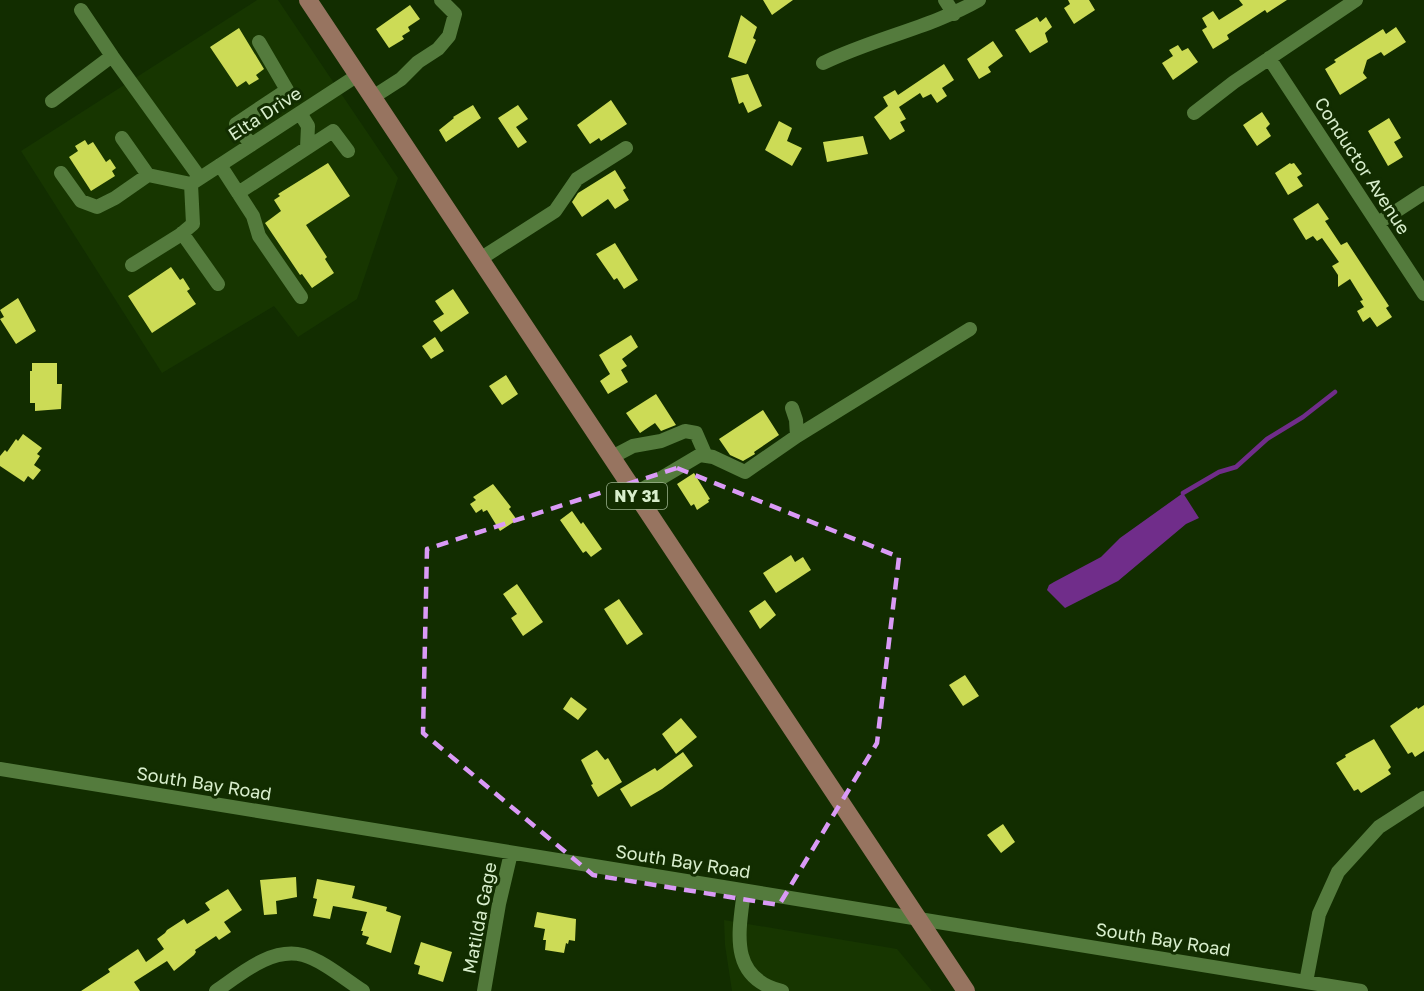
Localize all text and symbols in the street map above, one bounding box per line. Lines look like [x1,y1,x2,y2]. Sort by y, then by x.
street label: Elta Drive [224,81,305,145]
street label: Conductor Avenue [1310,93,1415,238]
road number: NY 31 [607,483,667,509]
street label: South Bay Road [135,761,273,805]
street label: South Bay Road [614,839,752,883]
street label: Matilda Gage [457,860,501,975]
street label: South Bay Road [1094,917,1232,961]

